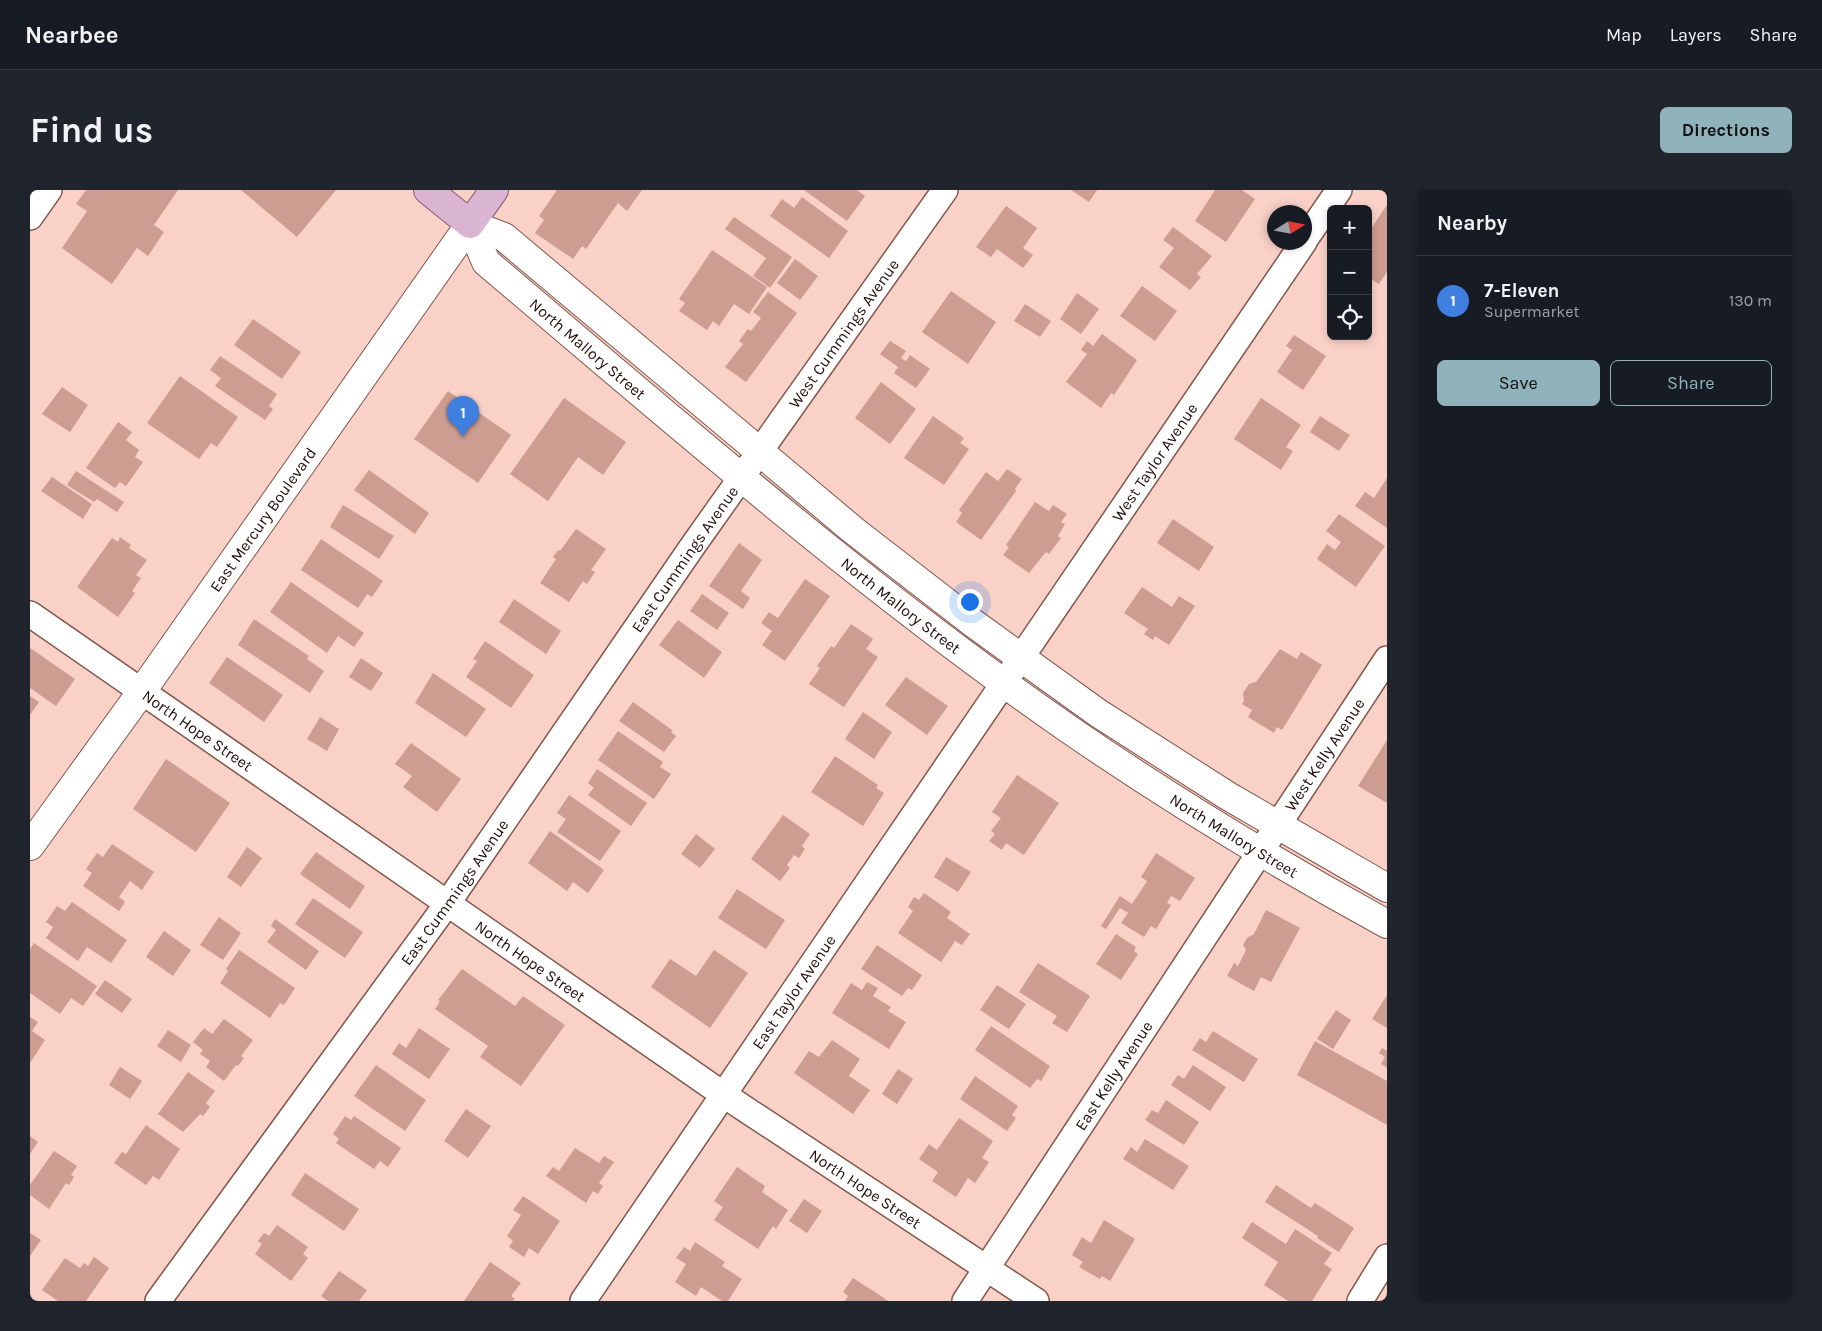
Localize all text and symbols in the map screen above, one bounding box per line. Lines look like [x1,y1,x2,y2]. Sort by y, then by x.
text: Nearbee [25,21,119,49]
text: Map [1606,24,1642,46]
text: Layers [1670,24,1722,46]
text: Share [1750,24,1797,46]
button: Directions [1660,107,1792,153]
text: Find us [30,110,153,151]
north arrow [1267,205,1312,250]
map controls [1327,205,1372,340]
button: + [1327,205,1372,250]
text: Nearby [1437,211,1507,235]
button: − [1327,250,1372,295]
street label: West Cummings Avenue [785,255,903,412]
text: 7-Eleven [1484,280,1559,302]
text: 1 [1450,291,1456,310]
text: 130 m [1729,291,1772,310]
street label: North Mallory Street [526,294,649,403]
button: locate [1327,295,1372,340]
text: Supermarket [1484,302,1580,321]
button: Save [1437,360,1600,406]
button: Share [1610,360,1772,406]
pin: 1 [447,396,479,437]
street label: West Taylor Avenue [1108,400,1202,525]
street label: East Mercury Boulevard [206,444,320,595]
street label: East Cummings Avenue [627,482,742,636]
street label: North Mallory Street [837,553,964,658]
your location [957,589,983,615]
street label: North Hope Street [139,686,256,775]
street label: West Kelly Avenue [1281,695,1369,815]
street label: North Mallory Street [1166,790,1301,882]
street label: East Cummings Avenue [397,816,512,969]
street label: North Hope Street [471,917,589,1006]
street label: East Taylor Avenue [748,931,840,1053]
street label: East Kelly Avenue [1071,1017,1157,1134]
street label: North Hope Street [806,1145,925,1233]

